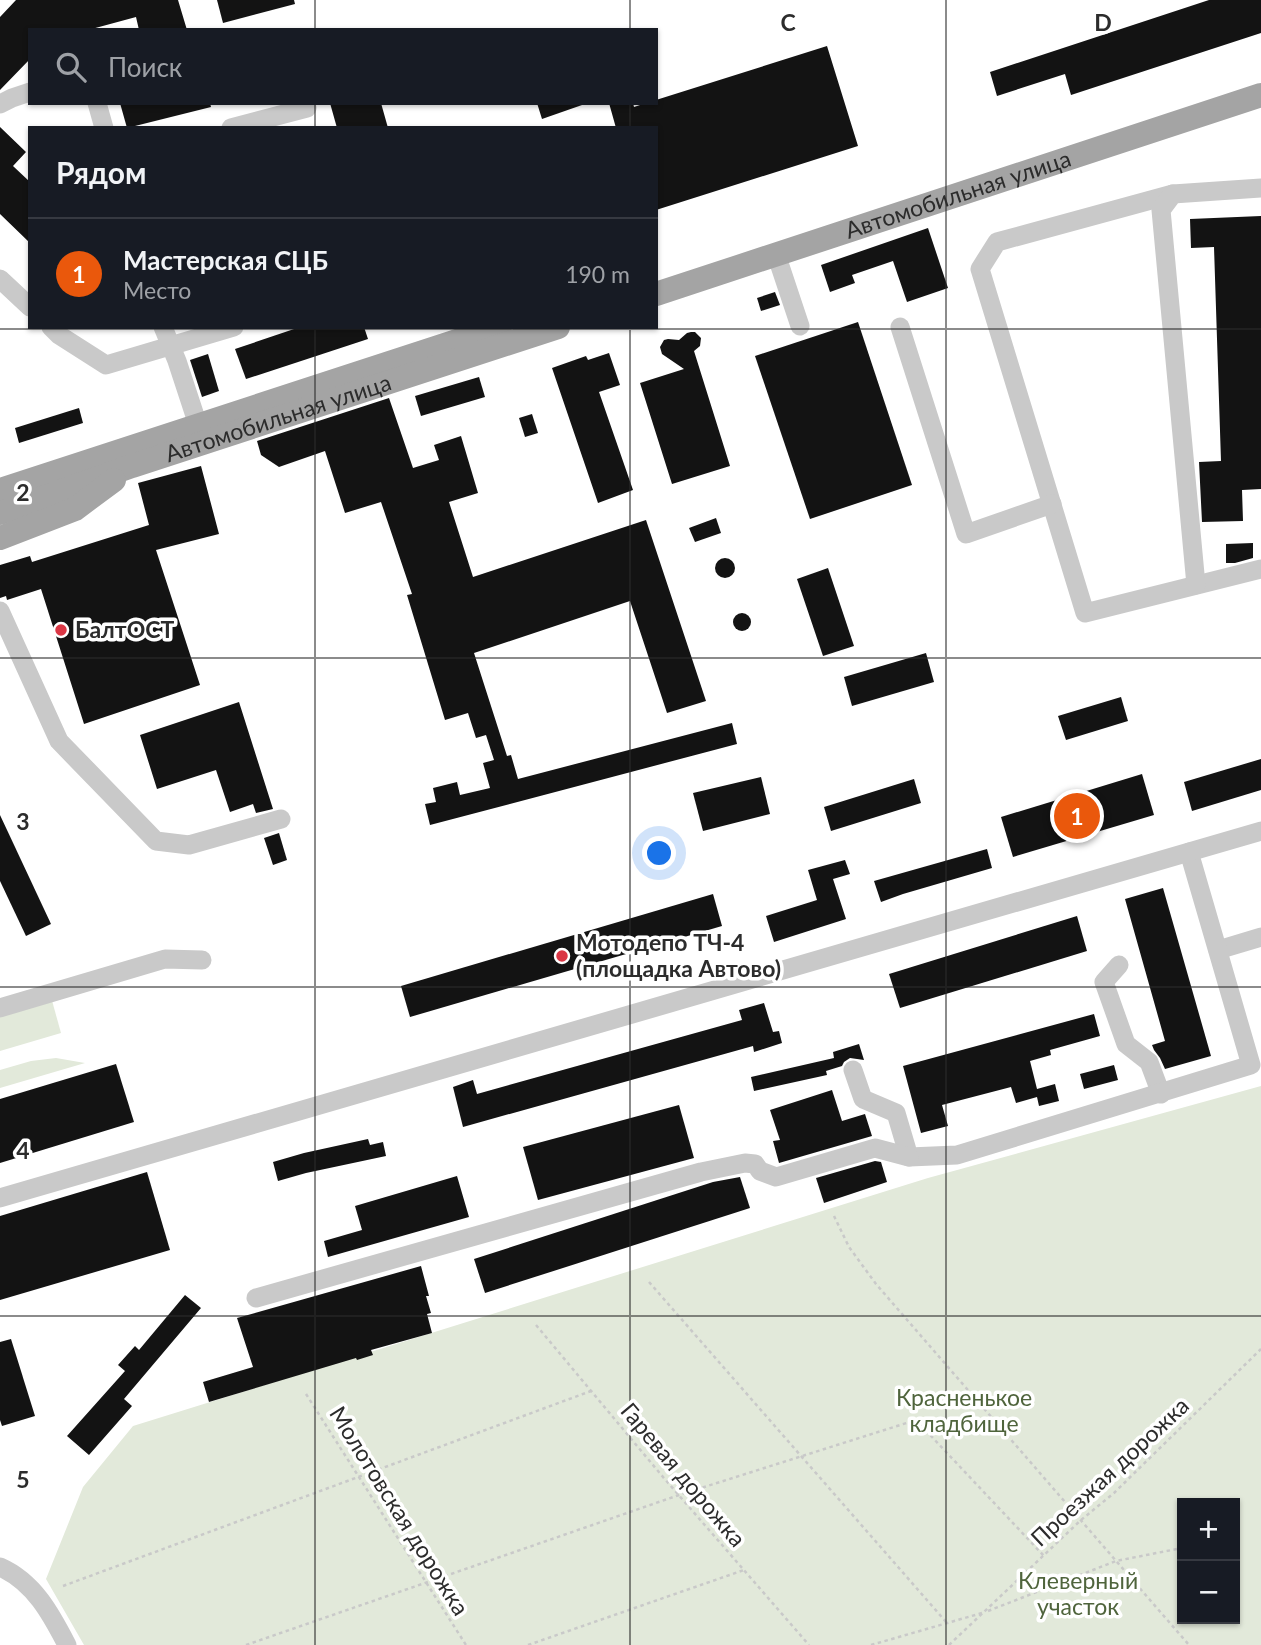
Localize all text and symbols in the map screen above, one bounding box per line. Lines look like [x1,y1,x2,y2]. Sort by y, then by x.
text: C [780,8,796,36]
text: D [1094,8,1112,36]
search box [28,28,658,105]
icon: search [52,48,90,86]
text: Поиск [108,51,182,83]
street label: Автомобильная улица [841,144,1074,244]
text: Рядом [56,154,146,190]
text: Мастерская СЦБ [123,244,328,276]
text: 1 [72,260,86,288]
text: 190 m [565,260,630,288]
text: Место [123,276,191,304]
street label: Автомобильная улица [161,367,394,467]
text: 2 [16,478,30,506]
place label: БалтОСТ [75,615,174,643]
marker: БалтОСТ [53,622,69,638]
pin: 1 [1054,790,1100,842]
text: 3 [16,807,30,835]
your location [642,836,676,870]
place label: Мотодепо ТЧ-4 (площадка Автово) [576,928,781,982]
marker: Мотодепо ТЧ-4 (площадка Автово) [554,948,570,964]
text: 4 [16,1136,30,1164]
park label: Красненькое кладбище [896,1383,1032,1437]
street label: Проезжая дорожка [1025,1391,1194,1552]
street label: Гаревая дорожка [615,1397,752,1552]
street label: Молотовская дорожка [324,1401,476,1620]
text: 5 [16,1465,30,1493]
map controls [1177,1498,1240,1624]
button: + [1177,1498,1240,1561]
button: − [1177,1561,1240,1624]
park label: Клеверный участок [1018,1566,1138,1620]

